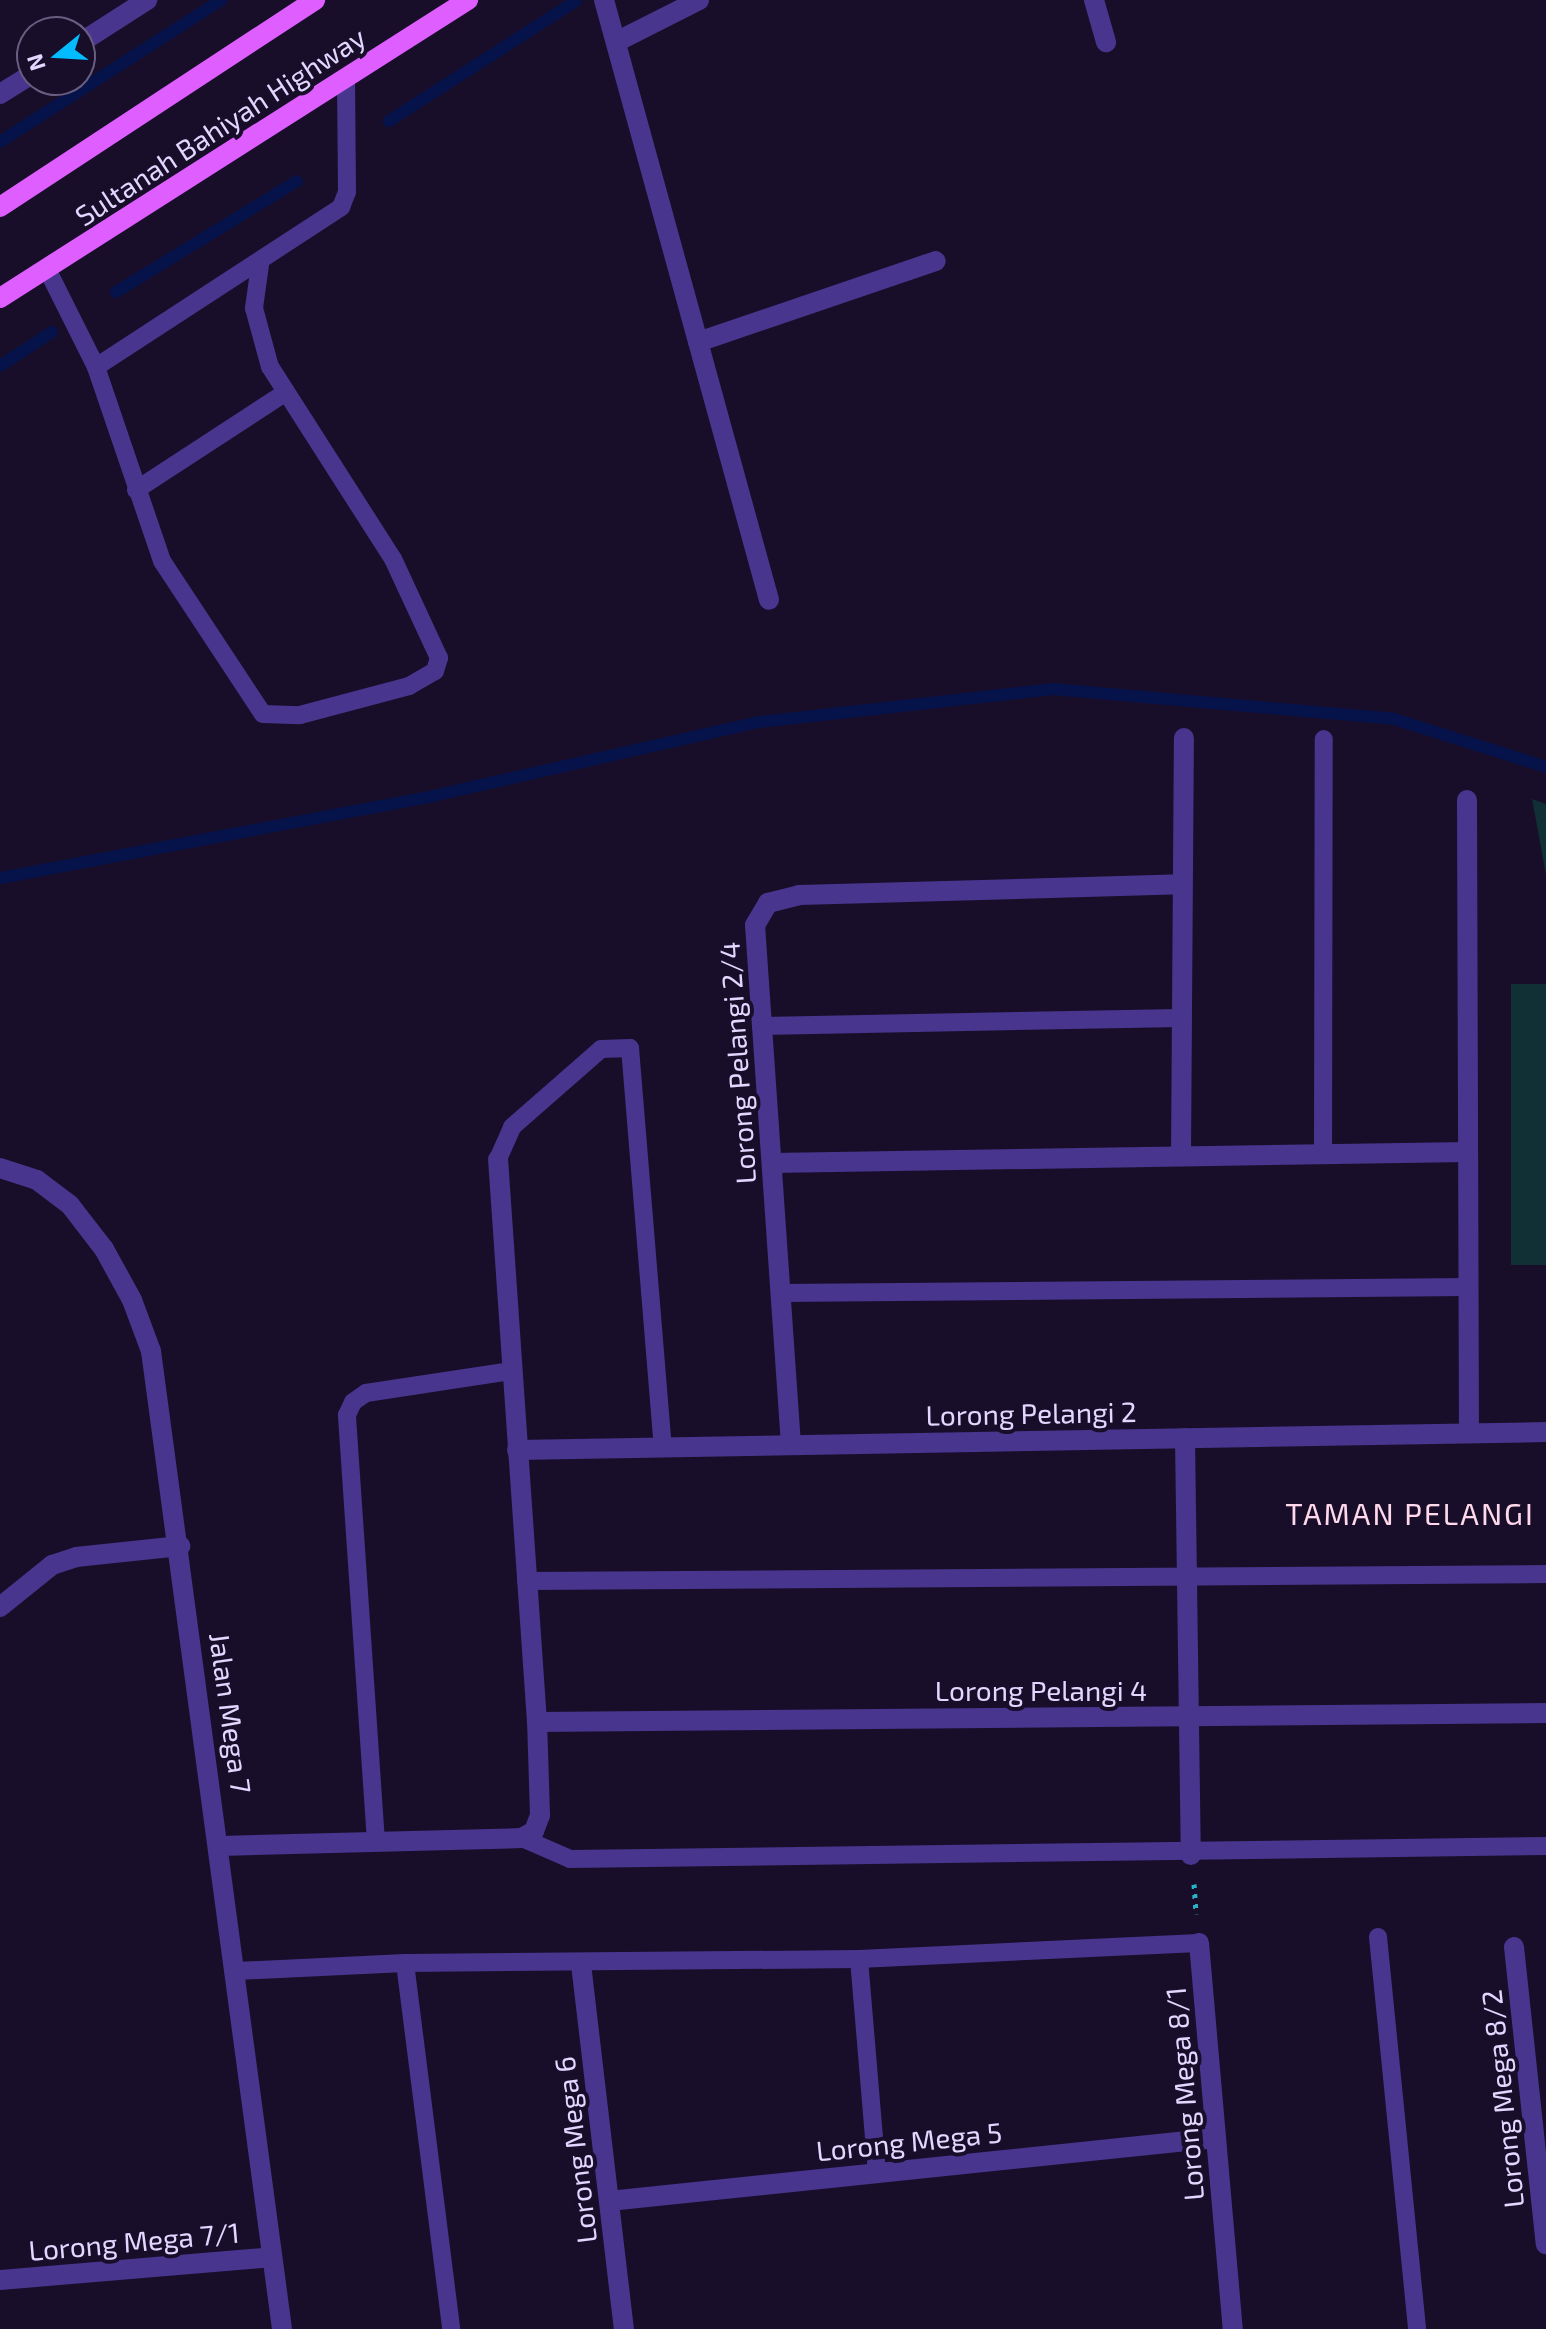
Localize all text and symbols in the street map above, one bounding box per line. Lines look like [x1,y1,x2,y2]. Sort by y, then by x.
north arrow [16,16,96,96]
street label: Sultanah Bahiyah Highway [69,20,371,232]
text: N [20,51,50,74]
street label: Lorong Pelangi 2/4 [712,941,762,1185]
street label: Lorong Pelangi 2 [925,1394,1137,1432]
district label: TAMAN PELANGI [1285,1495,1535,1531]
street label: Jalan Mega 7 [203,1630,259,1796]
street label: Lorong Pelangi 4 [935,1673,1147,1707]
street label: Lorong Mega 8/1 [1158,1986,1210,2202]
street label: Lorong Mega 8/2 [1474,1988,1530,2210]
street label: Lorong Mega 6 [547,2055,603,2245]
street label: Lorong Mega 5 [814,2115,1004,2167]
street label: Lorong Mega 7/1 [27,2215,241,2267]

